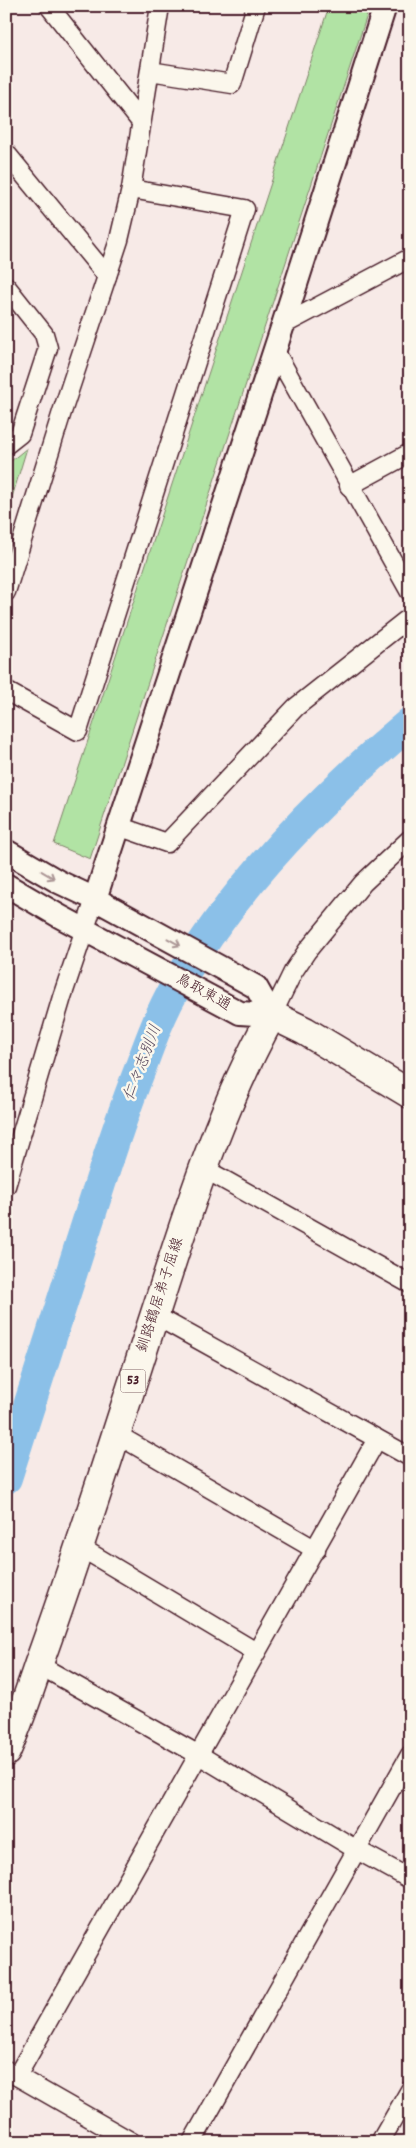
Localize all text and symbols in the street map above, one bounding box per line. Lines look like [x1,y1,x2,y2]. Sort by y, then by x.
one-way arrow [41,871,55,881]
one-way arrow [166,938,181,948]
street label: 鳥取東通 [171,969,235,1017]
water label: 仁々志別川 [118,1022,168,1104]
street label: 釧路鶴居弟子屈線 [132,1235,190,1355]
road number: 53 [120,1370,146,1392]

